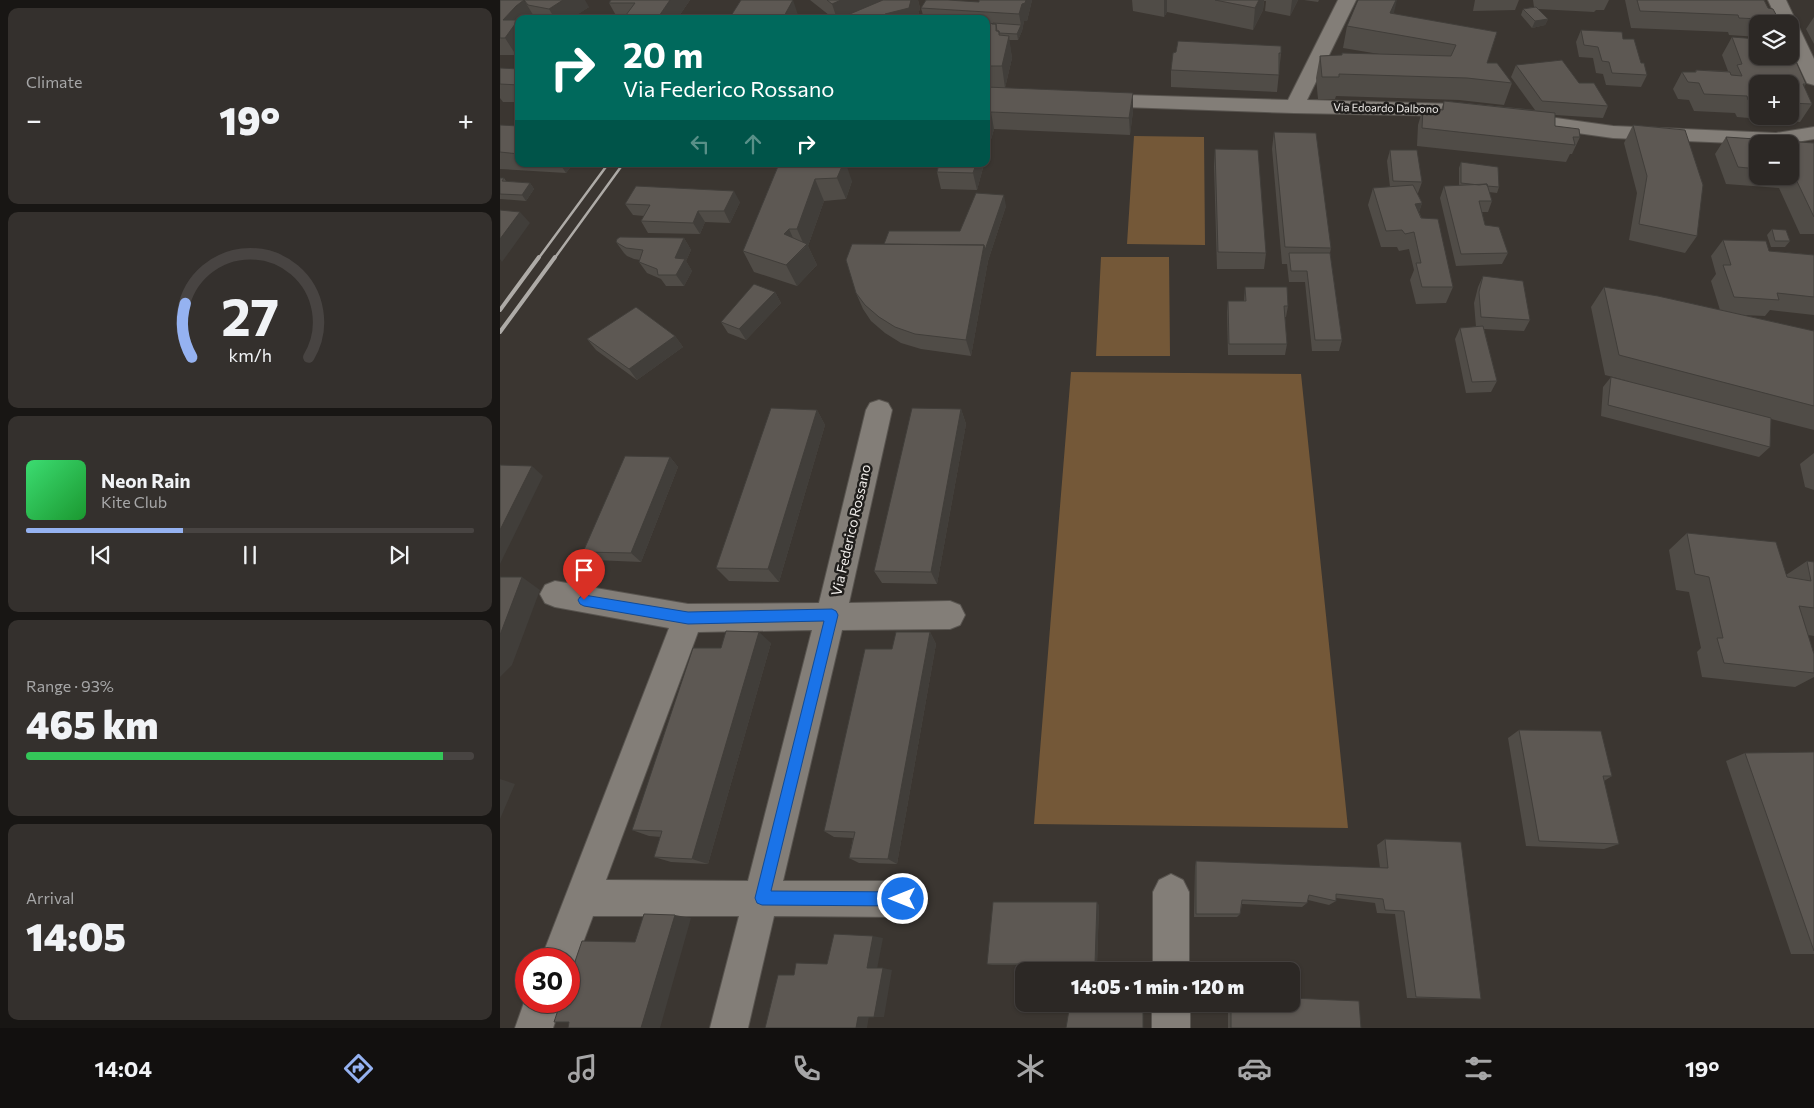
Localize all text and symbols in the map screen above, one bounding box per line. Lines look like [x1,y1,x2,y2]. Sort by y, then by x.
map controls [1749,15,1799,185]
button: layers [1749,15,1799,65]
text: 20 m [623,32,703,75]
icon: right [540,35,605,100]
text: Climate [26,72,82,91]
text: Via Federico Rossano [623,75,834,102]
button: + [1749,75,1799,125]
text: 19° [219,96,280,143]
street label: Via Edoardo Dalbono [1333,100,1439,115]
text: − [26,102,42,136]
text: + [458,102,474,136]
icon: left [686,130,714,158]
icon: ahead [739,130,767,158]
icon: right [792,130,820,158]
button: − [1749,135,1799,185]
text: 27 [221,283,279,347]
text: km/h [228,344,272,366]
street label: Via Federico Rossano [827,462,874,597]
text: Neon Rain [101,469,191,492]
text: Kite Club [101,492,167,511]
icon: previous [87,541,115,569]
icon: pause [236,541,264,569]
icon: next [385,541,413,569]
pin [563,549,605,600]
icon: arrive [570,556,598,584]
text: Range · 93% [26,676,114,695]
text: 465 km [26,700,159,747]
position arrow [876,872,928,924]
text: Arrival [26,888,74,907]
text: 14:05 [26,912,126,959]
speed limit sign: 30 [515,948,580,1013]
text: 14:05 · 1 min · 120 m [1071,975,1244,998]
icon: directions [341,1051,376,1086]
icon: music [565,1051,600,1086]
icon: phone [789,1051,824,1086]
icon: climate [1013,1051,1048,1086]
icon: car [1237,1051,1272,1086]
icon: filters [1461,1051,1496,1086]
text: 14:04 [95,1055,152,1082]
text: 19° [1685,1055,1719,1082]

